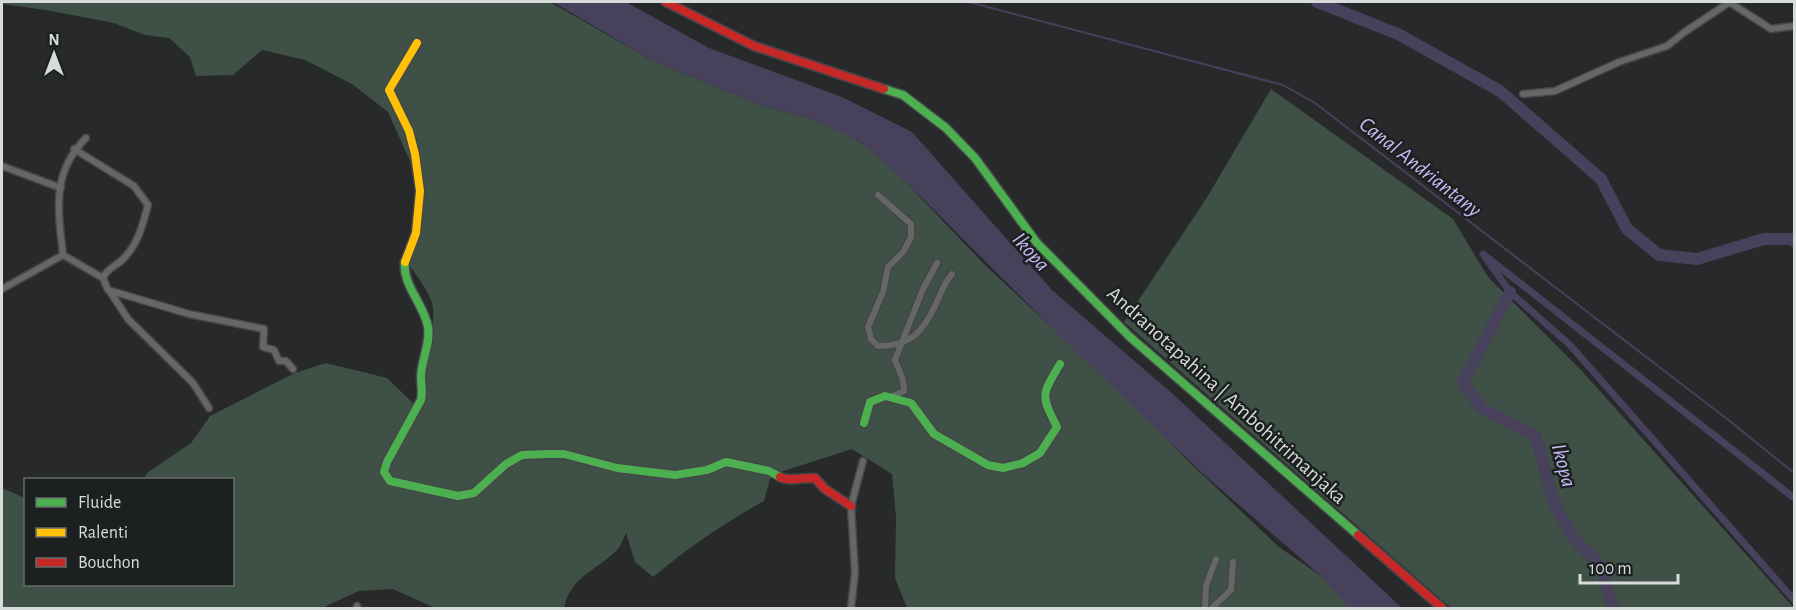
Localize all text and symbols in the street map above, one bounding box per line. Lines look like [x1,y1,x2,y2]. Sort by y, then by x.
north arrow [24,24,84,84]
text: N [48,32,60,48]
water label: Canal Andriantany [1355,112,1486,221]
water label: Ikopa [1008,228,1054,276]
street label: Andranotapahina | Ambohitrimanjaka [1102,283,1350,510]
water label: Ikopa [1547,441,1580,490]
legend [24,478,234,586]
text: Fluide [78,494,121,512]
text: Ralenti [78,524,128,542]
scale bar [1580,547,1678,585]
text: Bouchon [78,554,140,572]
text: 100 m [1589,560,1632,578]

